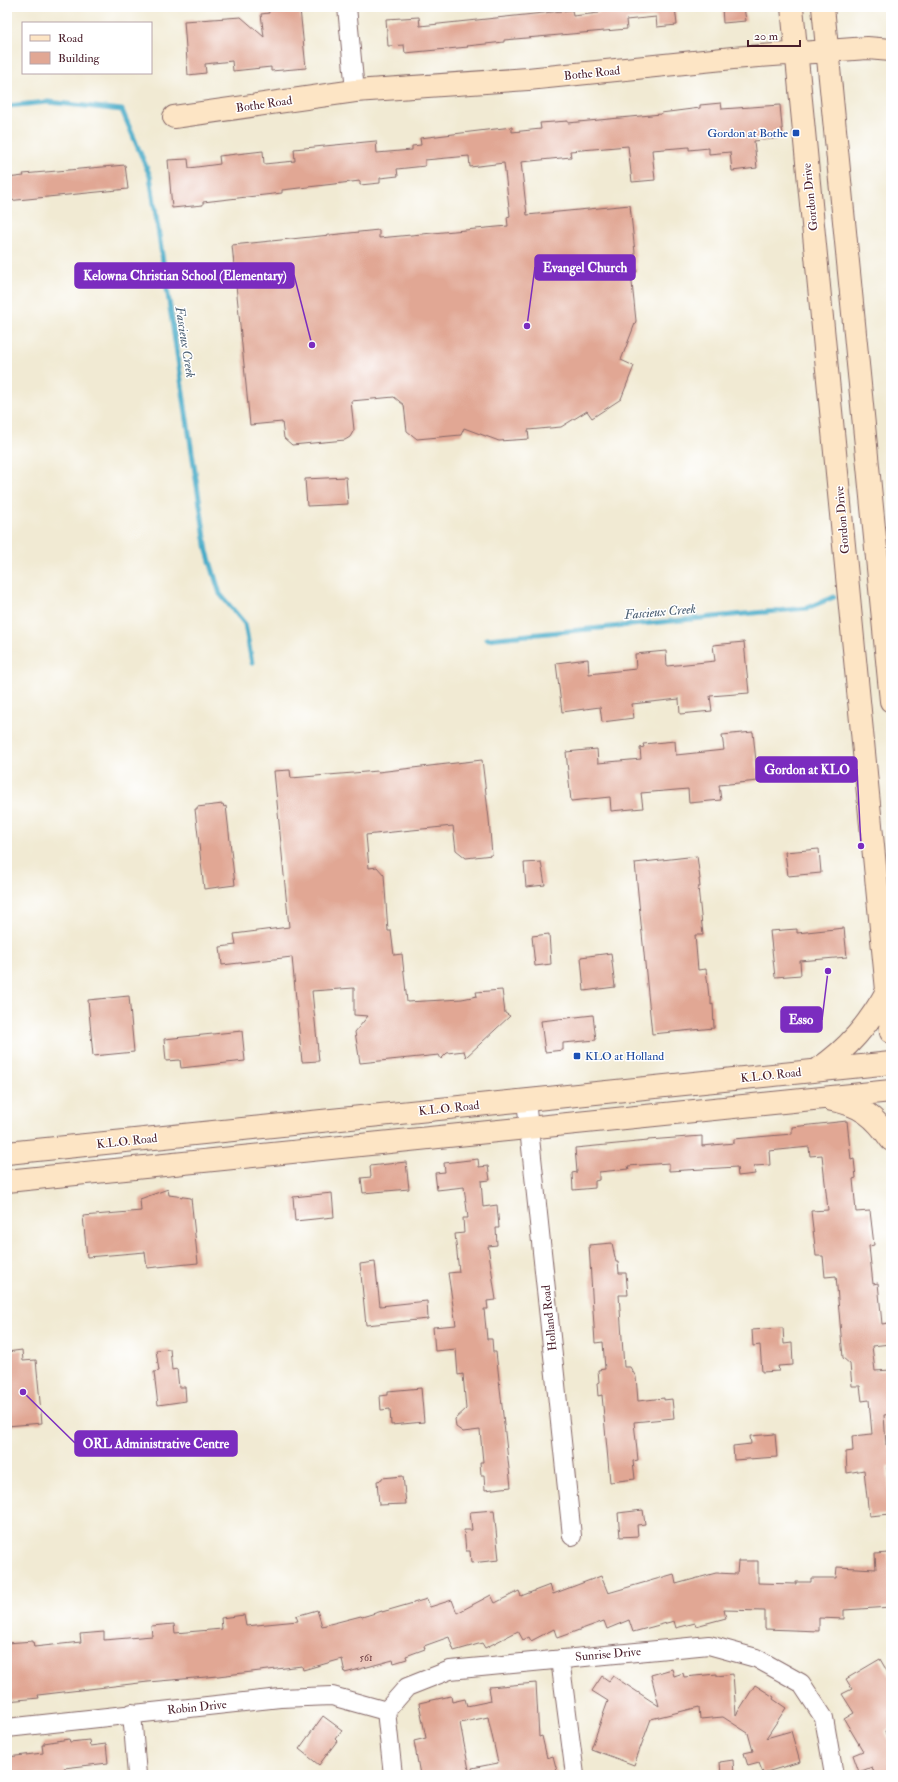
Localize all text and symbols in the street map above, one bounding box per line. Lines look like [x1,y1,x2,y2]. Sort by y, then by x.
legend [22,22,152,74]
scale bar [748,22,800,48]
text: 20 m [754,29,779,44]
text: Road [58,31,83,46]
text: Building [58,51,101,66]
street label: Bothe Road [563,63,621,84]
street label: Bothe Road [235,93,293,116]
place label: Gordon at Bothe [707,126,788,141]
marker: Gordon at Bothe [791,128,801,138]
street label: Gordon Drive [799,162,822,232]
callout: Evangel Church [535,255,635,280]
text: Evangel Church [543,260,627,277]
callout: Kelowna Christian School (Elementary) [75,263,294,288]
text: Kelowna Christian School (Elementary) [83,268,287,285]
water label: Fascieux Creek [171,304,199,379]
street label: Gordon Drive [832,485,853,555]
water label: Fascieux Creek [623,601,697,623]
callout: Gordon at KLO [756,757,857,782]
text: Gordon at KLO [764,762,850,778]
callout: Esso [781,1007,822,1032]
text: Esso [789,1012,814,1028]
place label: KLO at Holland [585,1049,664,1064]
marker: KLO at Holland [572,1051,582,1061]
street label: K.L.O. Road [740,1065,802,1086]
street label: K.L.O. Road [418,1098,480,1119]
street label: K.L.O. Road [96,1131,158,1152]
street label: Holland Road [539,1284,560,1352]
callout: ORL Administrative Centre [75,1431,237,1456]
text: ORL Administrative Centre [83,1436,230,1452]
street label: Sunrise Drive [575,1644,641,1665]
house number: 561 [360,1652,373,1664]
street label: Robin Drive [167,1697,227,1718]

